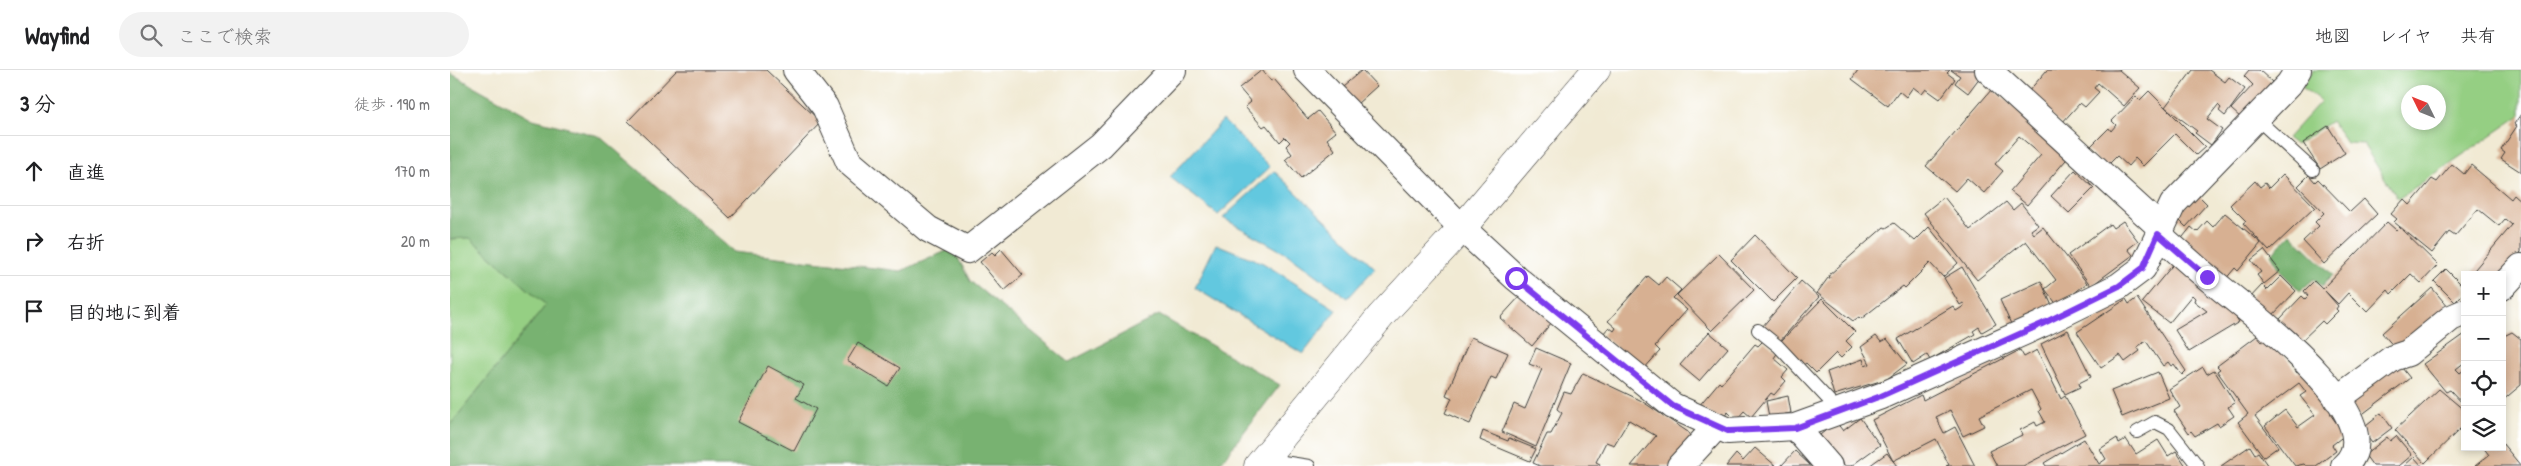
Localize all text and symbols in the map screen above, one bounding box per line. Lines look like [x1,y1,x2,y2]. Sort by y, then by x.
search box [119,12,469,57]
text: Wayfind [25,19,89,51]
icon: search [137,21,165,49]
text: ここで検索 [177,23,272,49]
text: 地図 [2315,23,2351,48]
text: レイヤ [2379,23,2432,48]
text: 共有 [2460,23,2496,48]
north arrow [2401,85,2446,130]
text: 3 分 [20,89,55,118]
text: 徒歩 · 190 m [354,93,430,115]
icon: ahead [20,157,48,185]
text: 直進 [67,159,105,185]
text: 170 m [395,160,430,182]
icon: right [20,227,48,255]
text: 右折 [67,229,105,255]
text: 20 m [401,230,430,252]
route end [2196,266,2219,289]
route start [1505,267,1528,290]
map controls [2461,271,2506,451]
button: + [2461,271,2506,316]
icon: arrive [20,297,48,325]
text: 目的地に到着 [67,299,181,325]
button: − [2461,316,2506,361]
button: locate [2461,361,2506,406]
button: layers [2461,406,2506,451]

